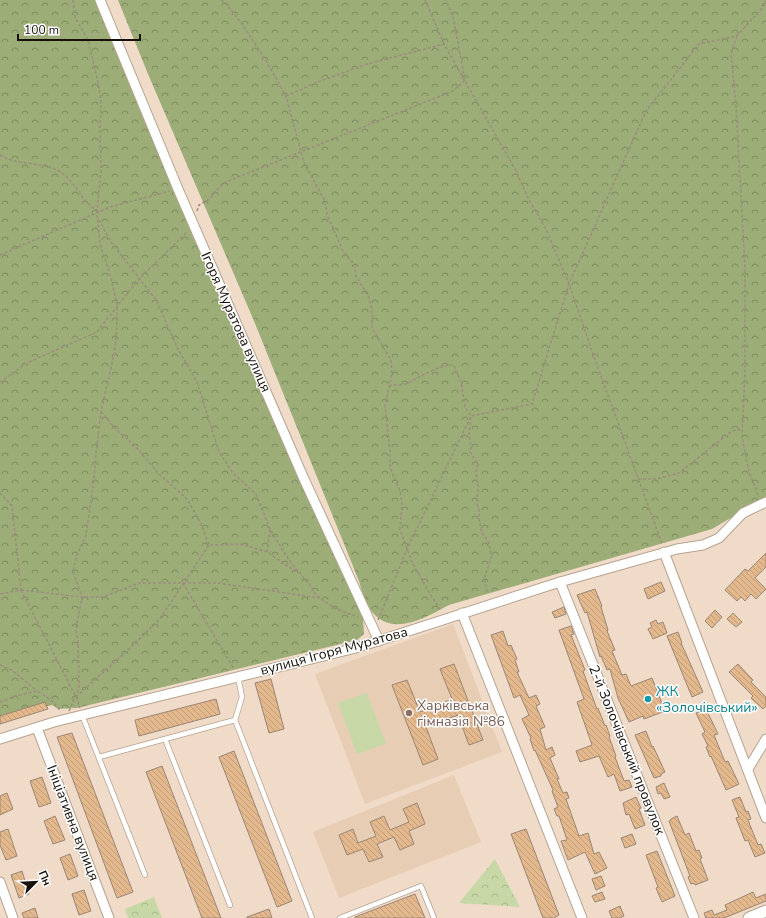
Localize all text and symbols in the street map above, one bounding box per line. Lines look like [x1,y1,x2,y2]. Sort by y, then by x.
scale bar [18,16,140,42]
text: 100 m [24,22,59,38]
street label: Ігоря Муратова вулиця [196,249,276,395]
street label: вулиця Ігоря Муратова [258,622,410,680]
street label: 2-й Золочівський провулок [584,662,670,838]
place label: ЖК «Золочівський» [656,682,758,717]
marker: ЖК «Золочівський» [643,694,653,704]
place label: Харківська гімназія №86 [417,696,505,731]
marker: Харківська гімназія №86 [404,708,414,718]
street label: Ініціативна вулиця [42,762,104,884]
north arrow [16,862,56,902]
text: Пн [35,868,55,888]

